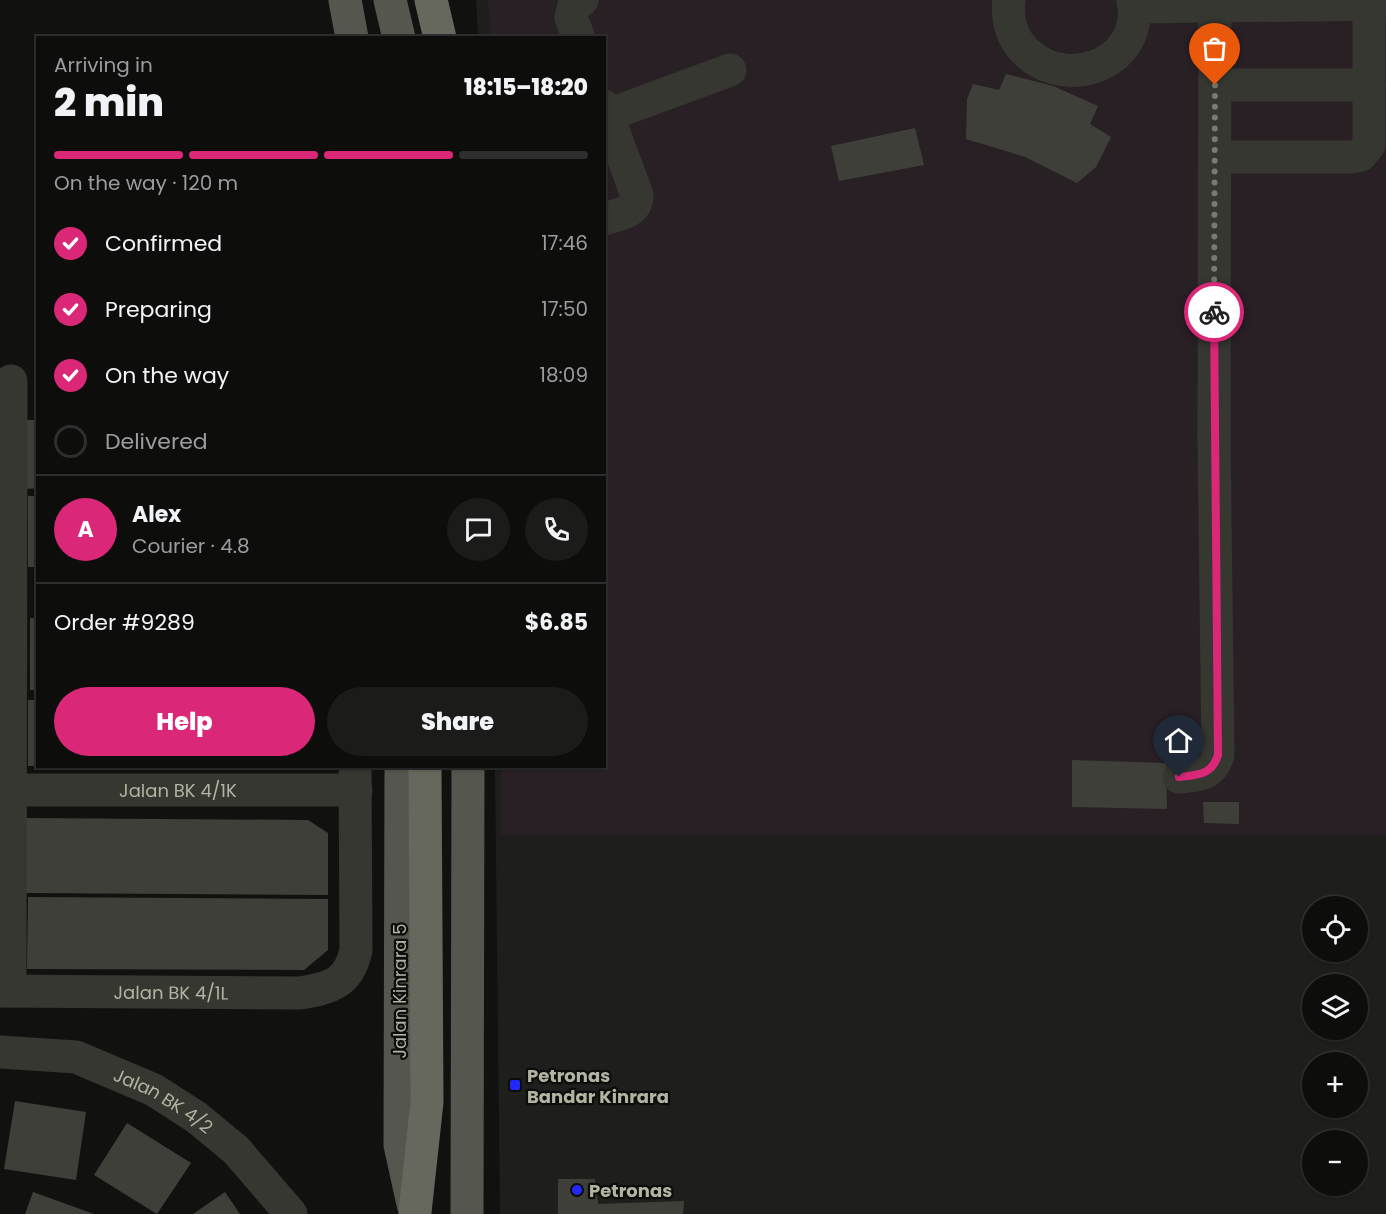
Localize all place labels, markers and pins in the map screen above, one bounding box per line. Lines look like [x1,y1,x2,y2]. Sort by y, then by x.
pin [1189,23,1240,85]
pin [1153,715,1204,777]
place label: Petronas Bandar Kinrara [527,1063,669,1109]
marker: Petronas Bandar Kinrara [508,1078,522,1092]
place label: Petronas [589,1178,672,1203]
marker: Petronas [570,1183,584,1197]

